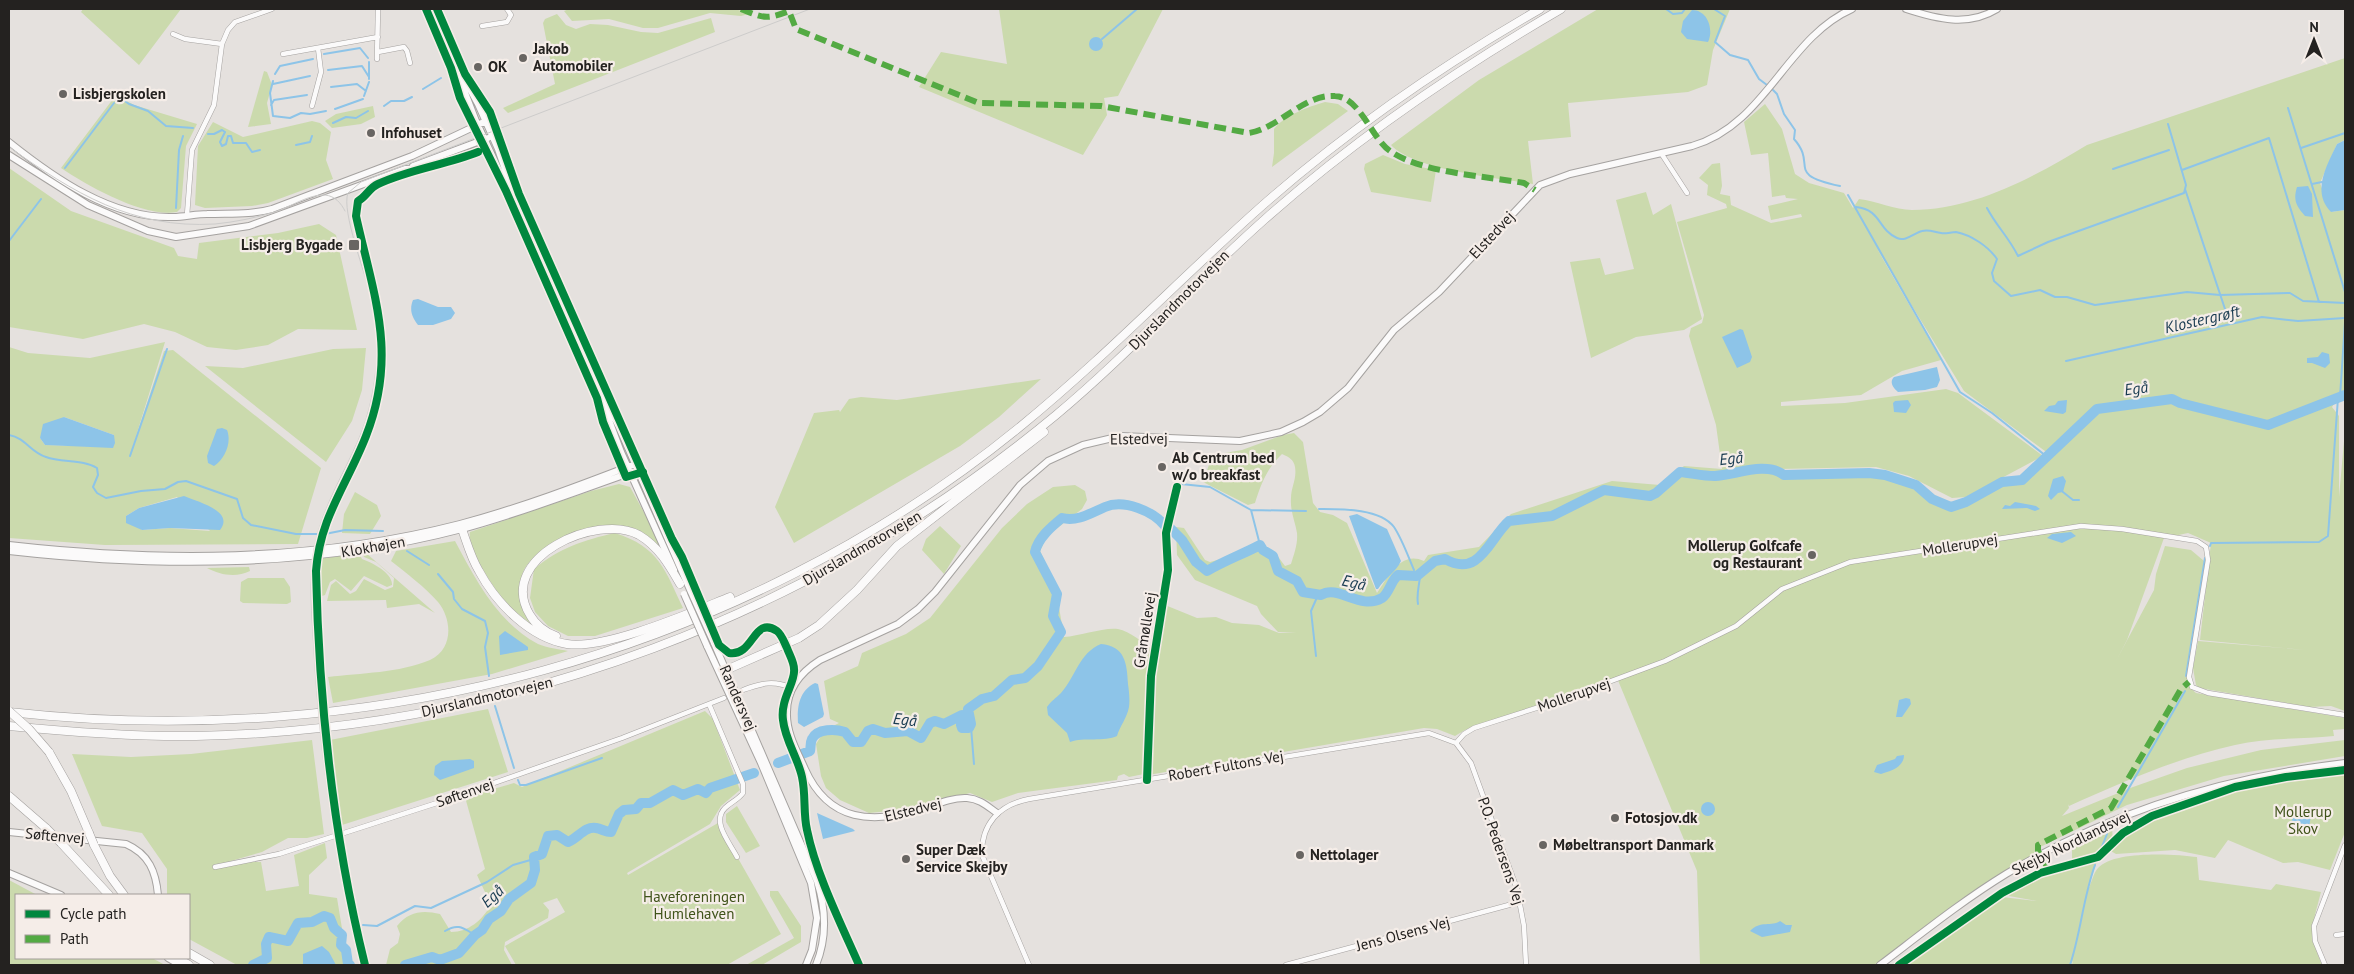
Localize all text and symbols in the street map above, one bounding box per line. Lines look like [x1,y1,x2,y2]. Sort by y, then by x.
north arrow [2289,15,2339,65]
text: N [2309,18,2319,36]
place label: Jakob Automobiler [532,39,614,75]
marker: Jakob Automobiler [517,52,529,64]
place label: OK [488,57,508,76]
marker: OK [472,61,484,73]
place label: Lisbjergskolen [73,84,166,103]
marker: Lisbjergskolen [57,88,69,100]
place label: Infohuset [381,123,442,142]
marker: Infohuset [365,127,377,139]
street label: Elstedvej [1465,207,1518,262]
place label: Lisbjerg Bygade [241,235,343,254]
marker: Lisbjerg Bygade [347,238,361,252]
street label: Djurslandmotorvejen [1124,245,1233,354]
water label: Klostergrøft [2162,300,2243,337]
water label: Egå [2123,376,2149,400]
street label: Elstedvej [1110,428,1168,449]
water label: Egå [1718,447,1744,469]
place label: Ab Centrum bed w/o breakfast [1171,448,1275,484]
marker: Ab Centrum bed w/o breakfast [1156,461,1168,473]
street label: Djurslandmotorvejen [799,506,925,589]
street label: Mollerupvej [1921,529,1999,560]
street label: Klokhøjen [339,532,406,561]
place label: Mollerup Golfcafe og Restaurant [1688,536,1803,572]
marker: Mollerup Golfcafe og Restaurant [1806,549,1818,561]
water label: Egå [1340,570,1368,594]
street label: Gråmøllevej [1129,591,1160,669]
street label: Randersvej [715,662,761,734]
street label: Djurslandmotorvejen [419,672,554,721]
street label: Mollerupvej [1535,673,1613,716]
water label: Egå [892,708,918,730]
street label: Robert Fultons Vej [1167,746,1285,785]
street label: Søftenvej [433,774,496,811]
street label: Elstedvej [882,793,943,826]
street label: P.O. Pedersens Vej [1474,794,1529,907]
park label: Mollerup Skov [2274,802,2332,838]
street label: Skejby Nordlandsvej [2008,806,2133,879]
place label: Fotosjov.dk [1625,808,1698,827]
marker: Fotosjov.dk [1609,812,1621,824]
street label: Søftenvej [24,823,86,848]
place label: Møbeltransport Danmark [1553,835,1715,854]
marker: Møbeltransport Danmark [1537,839,1549,851]
place label: Super Dæk Service Skejby [916,840,1008,876]
place label: Nettolager [1310,845,1379,864]
marker: Nettolager [1294,849,1306,861]
marker: Super Dæk Service Skejby [900,853,912,865]
water label: Egå [476,880,508,912]
park label: Haveforeningen Humlehaven [643,887,745,923]
legend [15,894,190,959]
text: Cycle path [60,904,126,923]
street label: Jens Olsens Vej [1353,912,1452,955]
text: Path [60,929,89,948]

